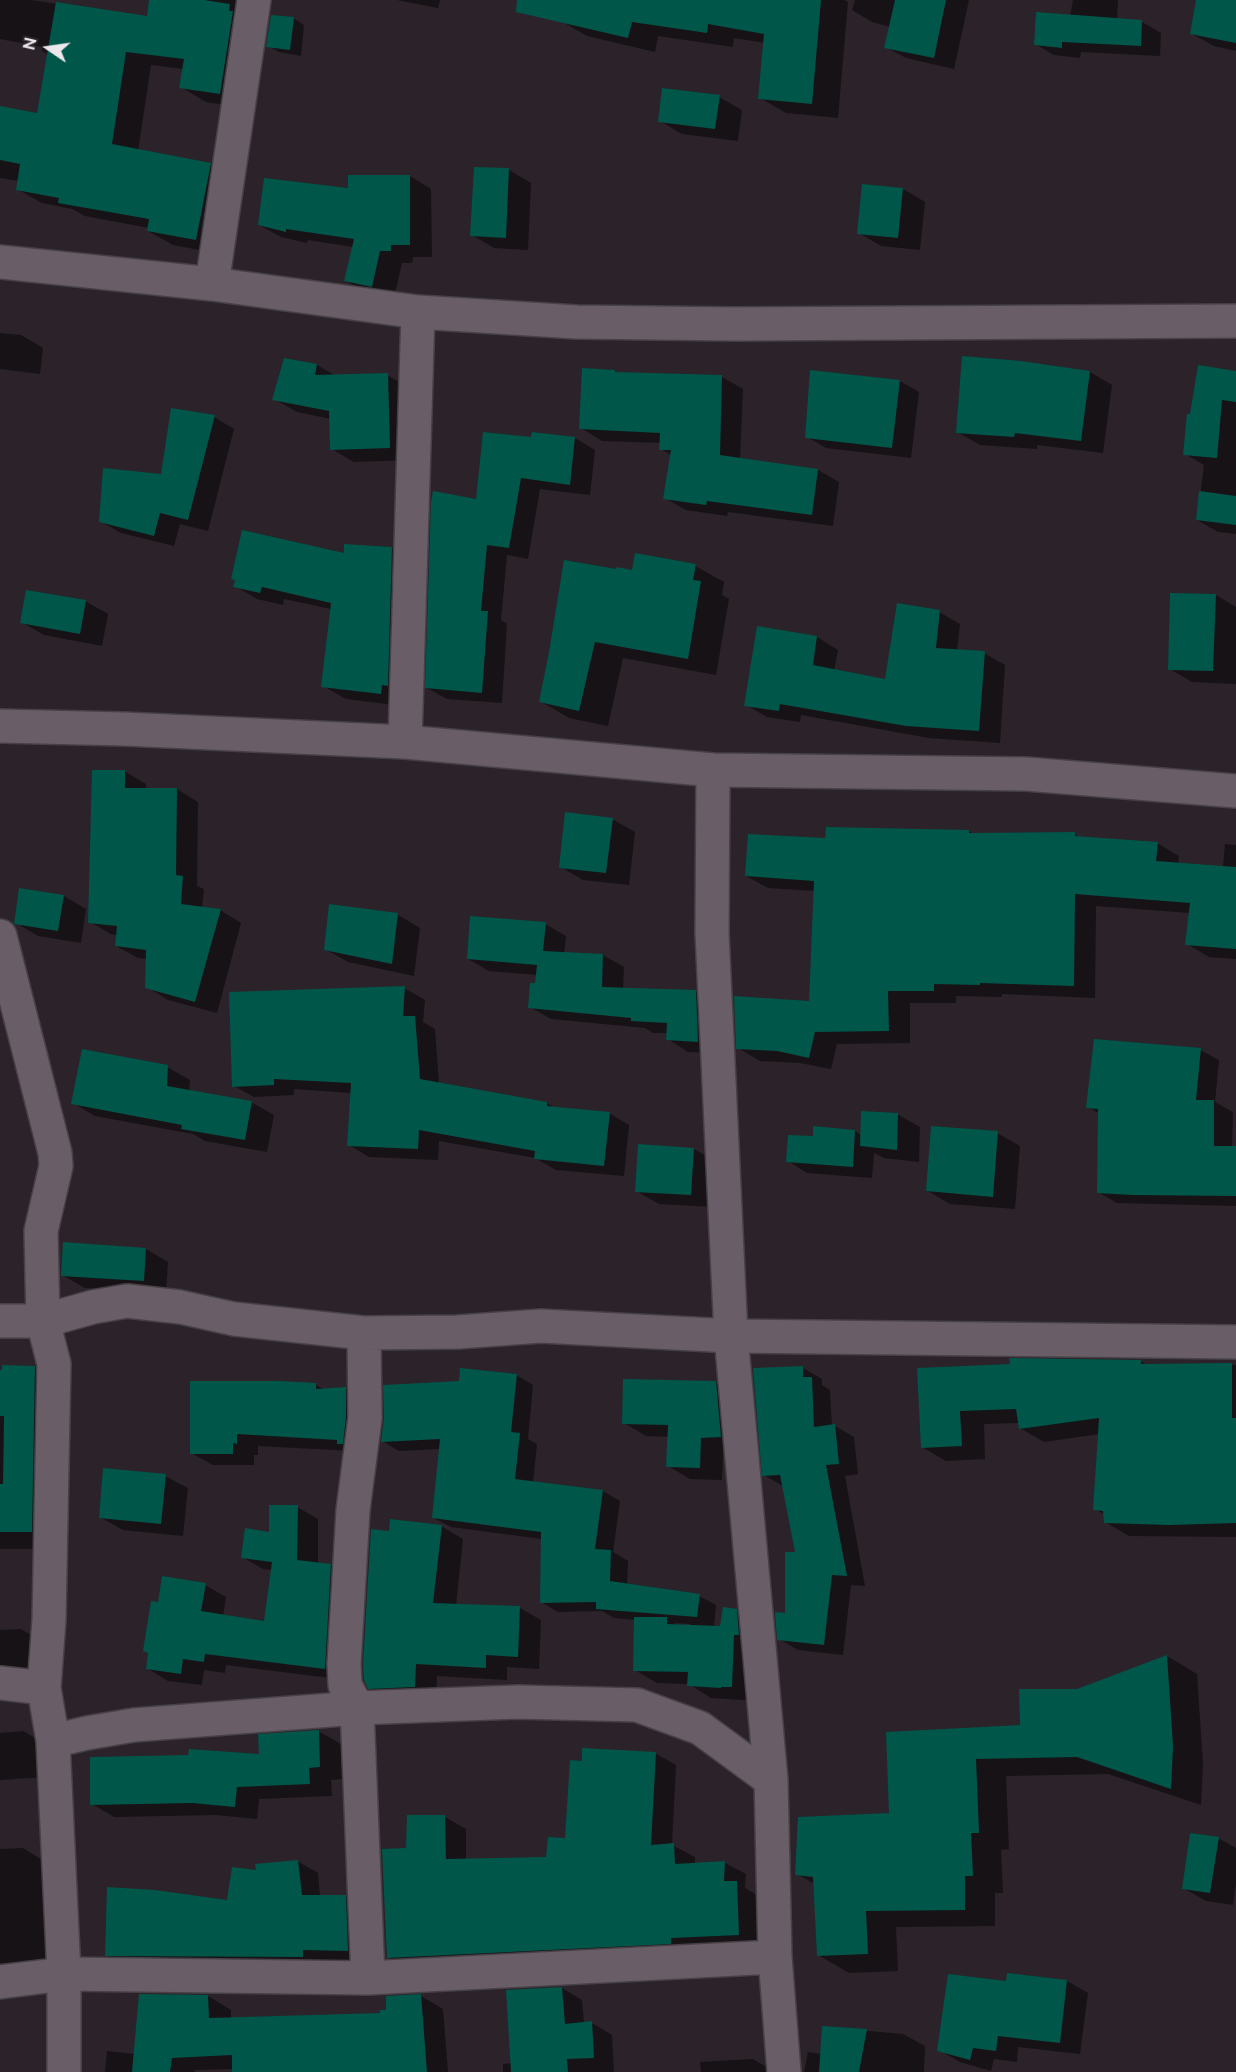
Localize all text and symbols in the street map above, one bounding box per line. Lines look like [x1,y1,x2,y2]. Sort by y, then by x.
north arrow [18,18,78,78]
text: N [19,36,41,52]

